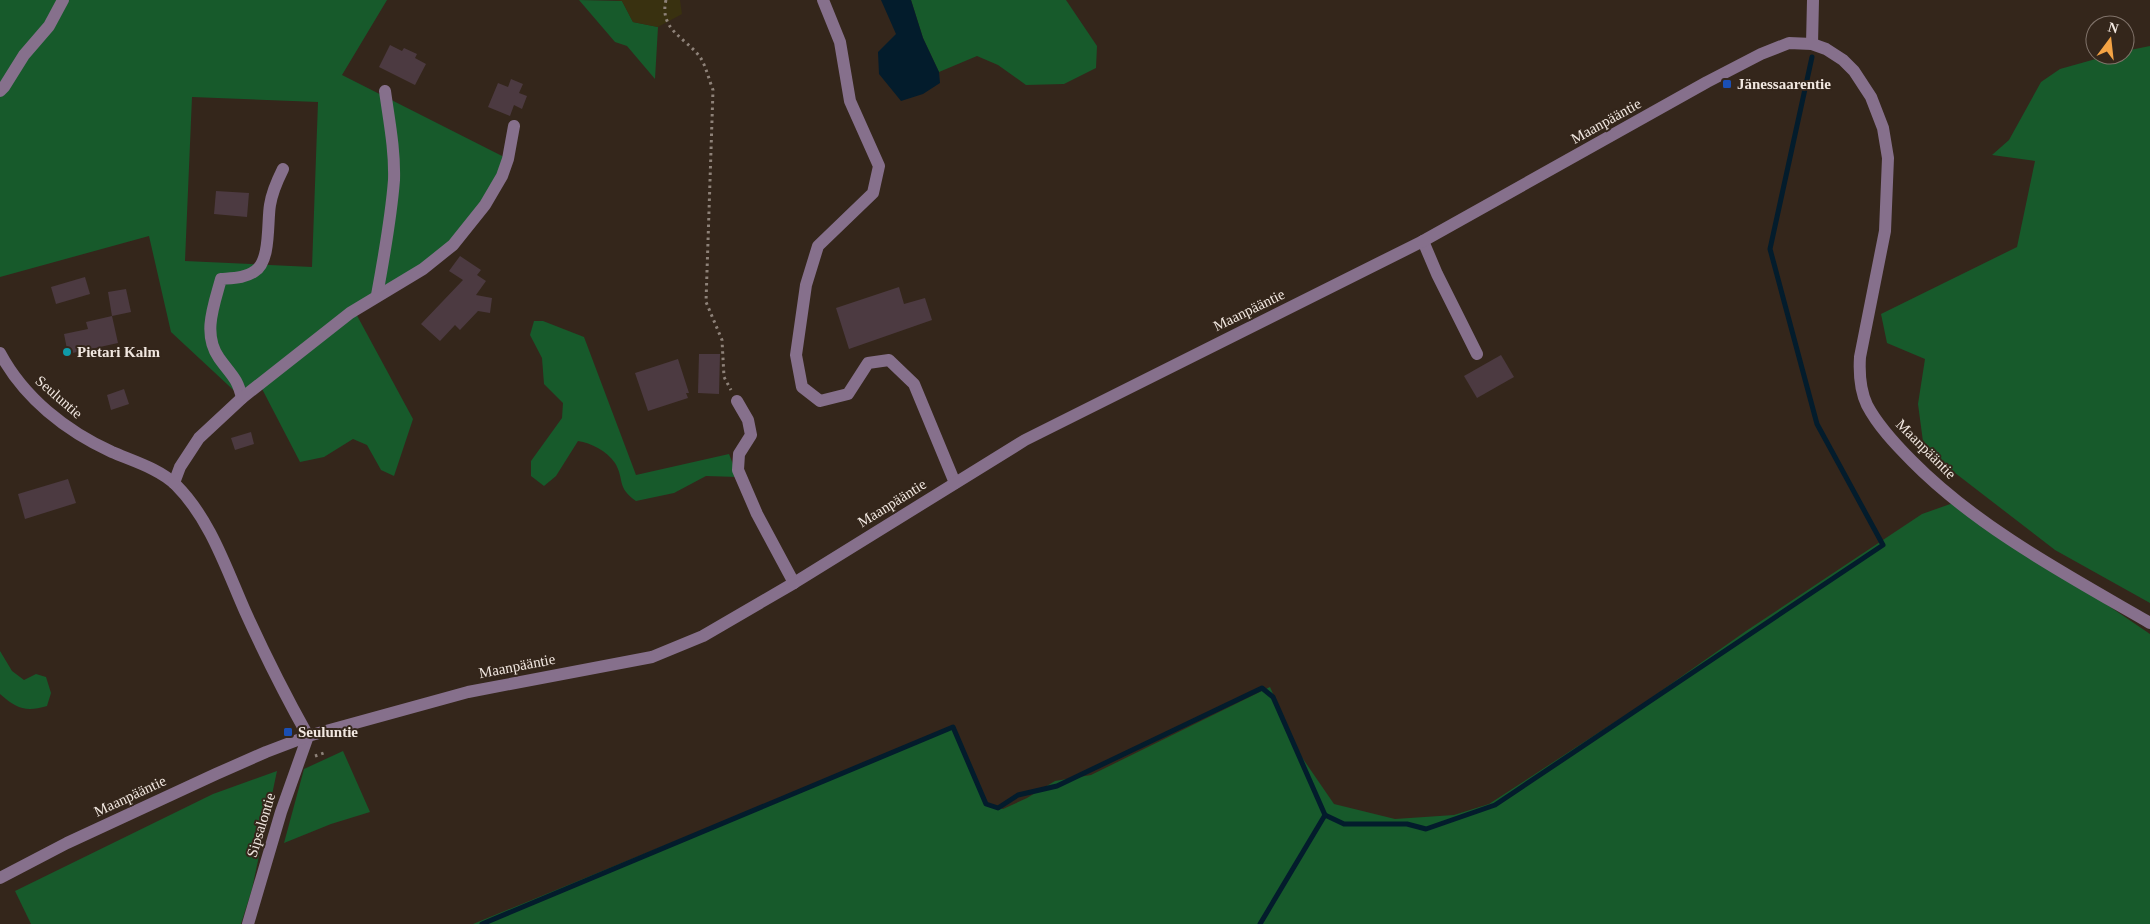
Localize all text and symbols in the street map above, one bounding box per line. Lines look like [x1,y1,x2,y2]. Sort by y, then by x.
north arrow [2085,15,2135,65]
text: N [2106,19,2120,36]
place label: Jänessaarentie [1737,76,1831,92]
marker: Jänessaarentie [1721,78,1733,90]
street label: Maanpääntie [1568,95,1644,147]
street label: Maanpääntie [1211,286,1288,334]
place label: Pietari Kalm [77,344,160,360]
marker: Pietari Kalm [61,346,73,358]
street label: Seuluntie [32,372,86,422]
street label: Maanpääntie [1893,416,1959,482]
street label: Maanpääntie [855,476,929,530]
street label: Maanpääntie [477,651,557,681]
place label: Seuluntie [298,724,358,740]
marker: Seuluntie [282,726,294,738]
street label: Maanpääntie [92,772,169,820]
street label: Sipsalontie [244,790,278,859]

